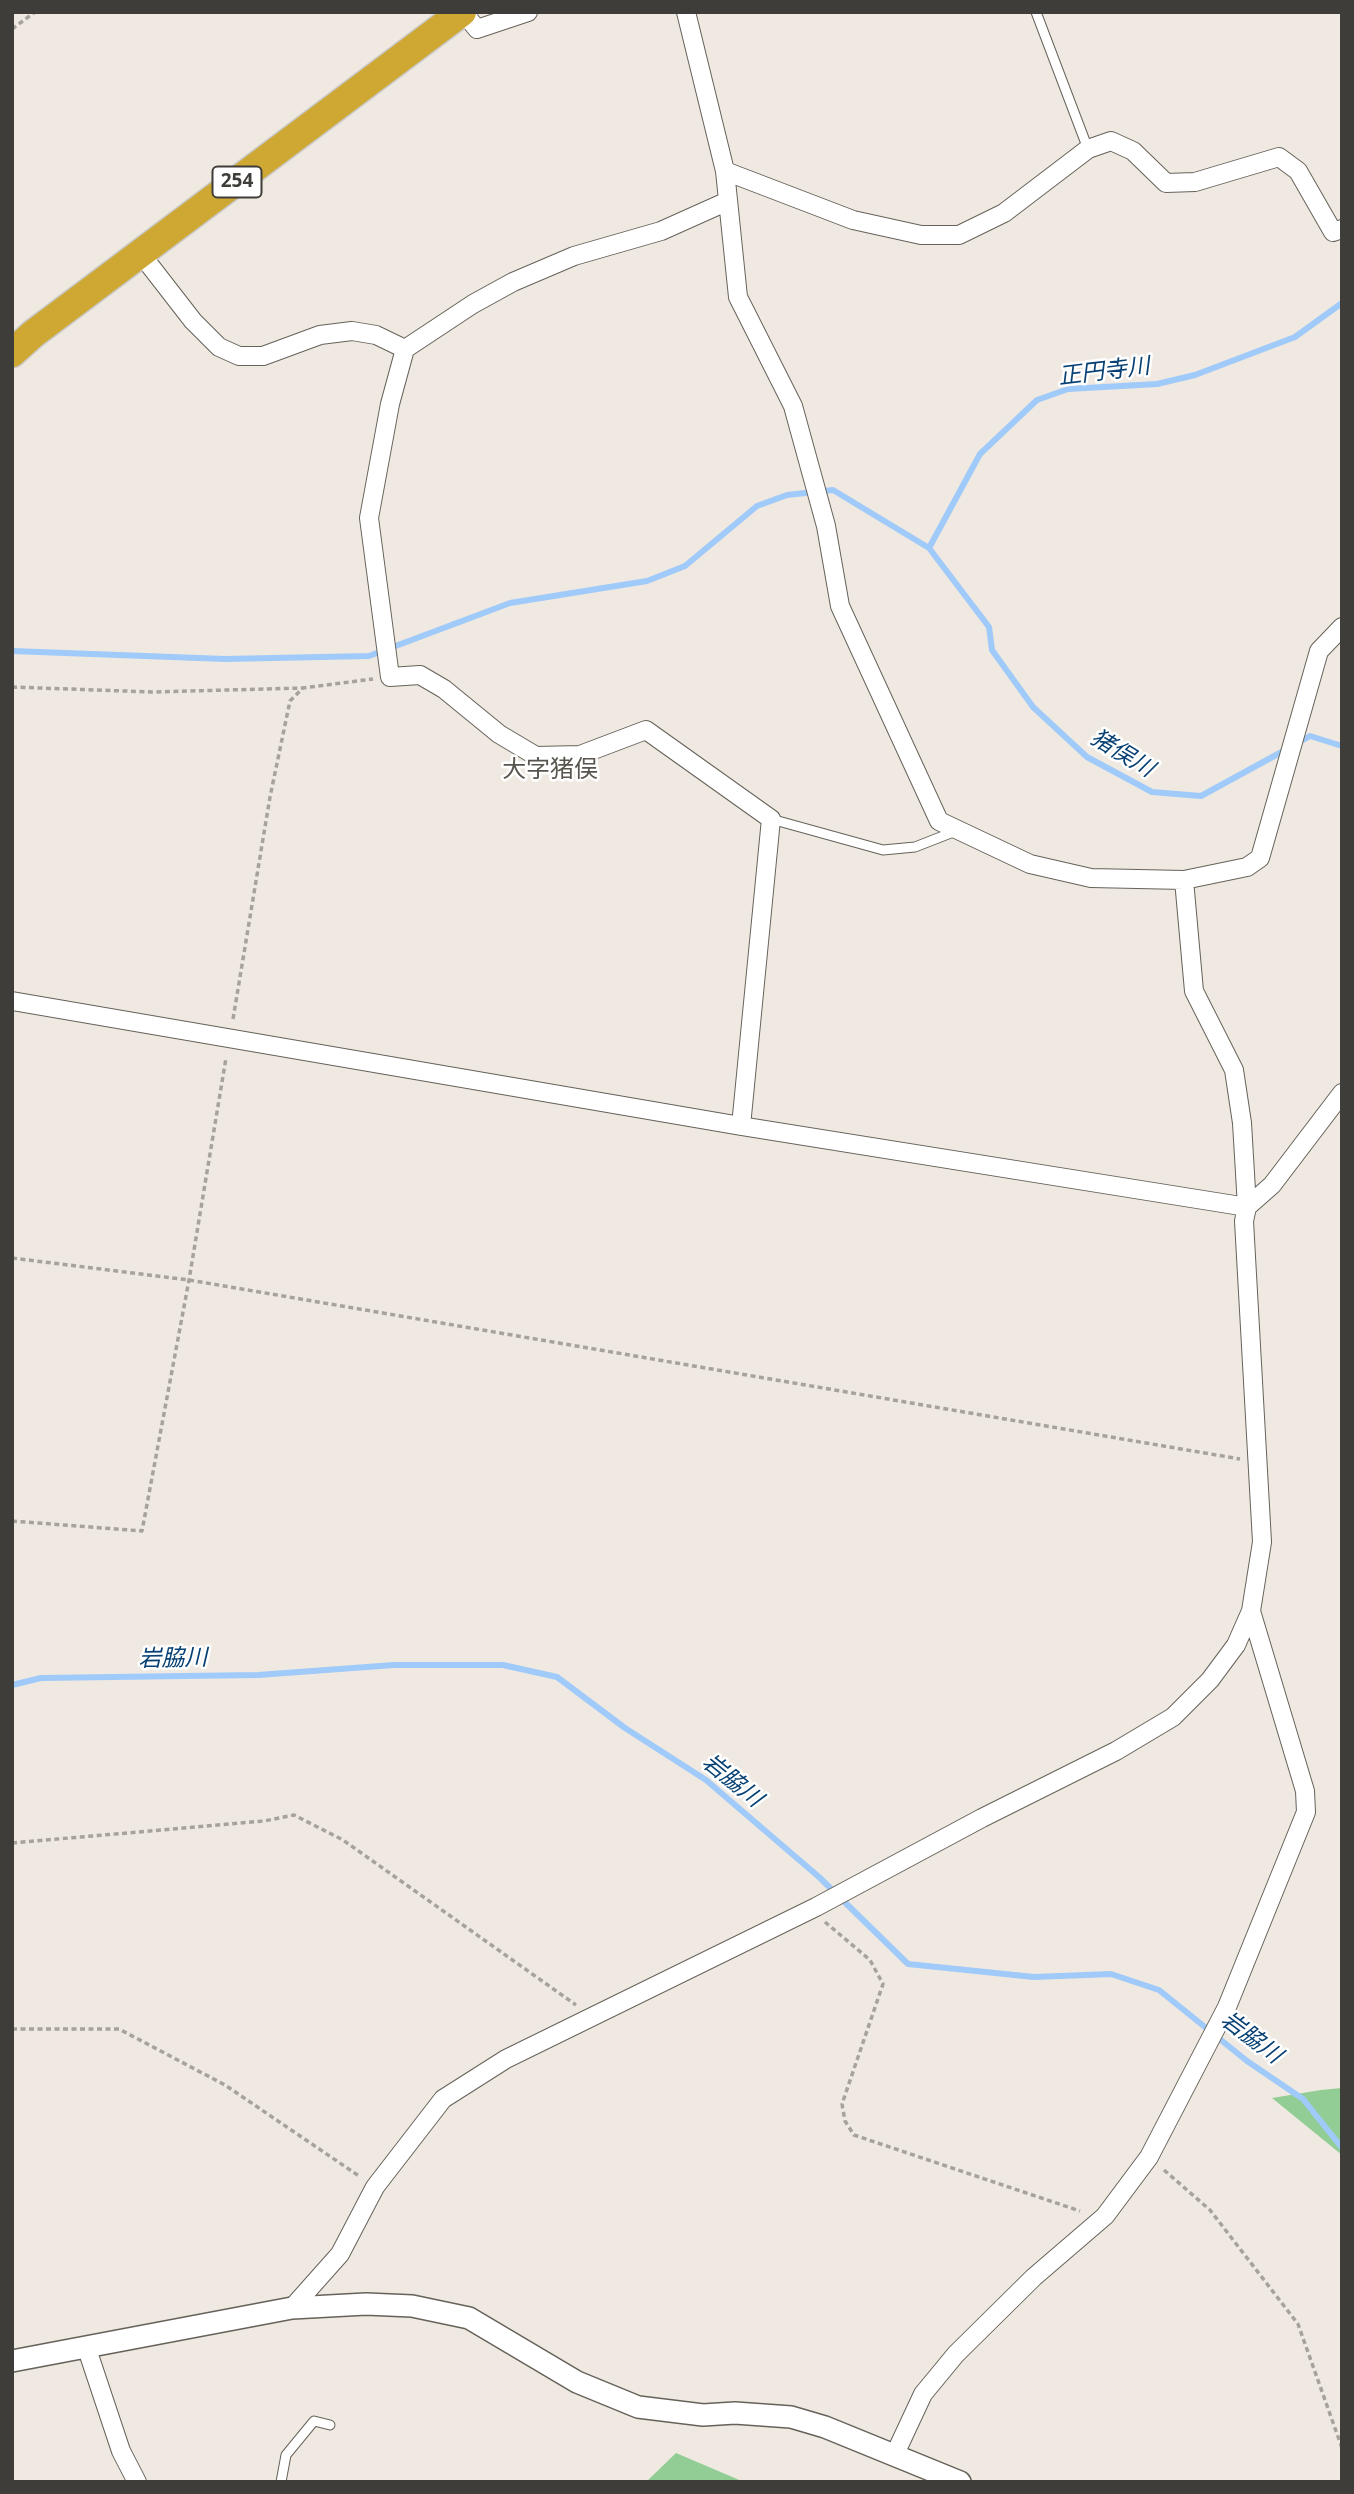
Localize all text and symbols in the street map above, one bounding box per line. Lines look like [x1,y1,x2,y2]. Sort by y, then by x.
road number: 254 [212,166,262,198]
water label: 正円寺川 [1057,353,1151,391]
water label: 猪俣川 [1085,724,1159,784]
district label: 大字猪俣 [502,756,598,784]
water label: 岩脇川 [138,1645,208,1673]
water label: 岩脇川 [697,1749,767,1813]
water label: 岩脇川 [1215,2006,1287,2070]

